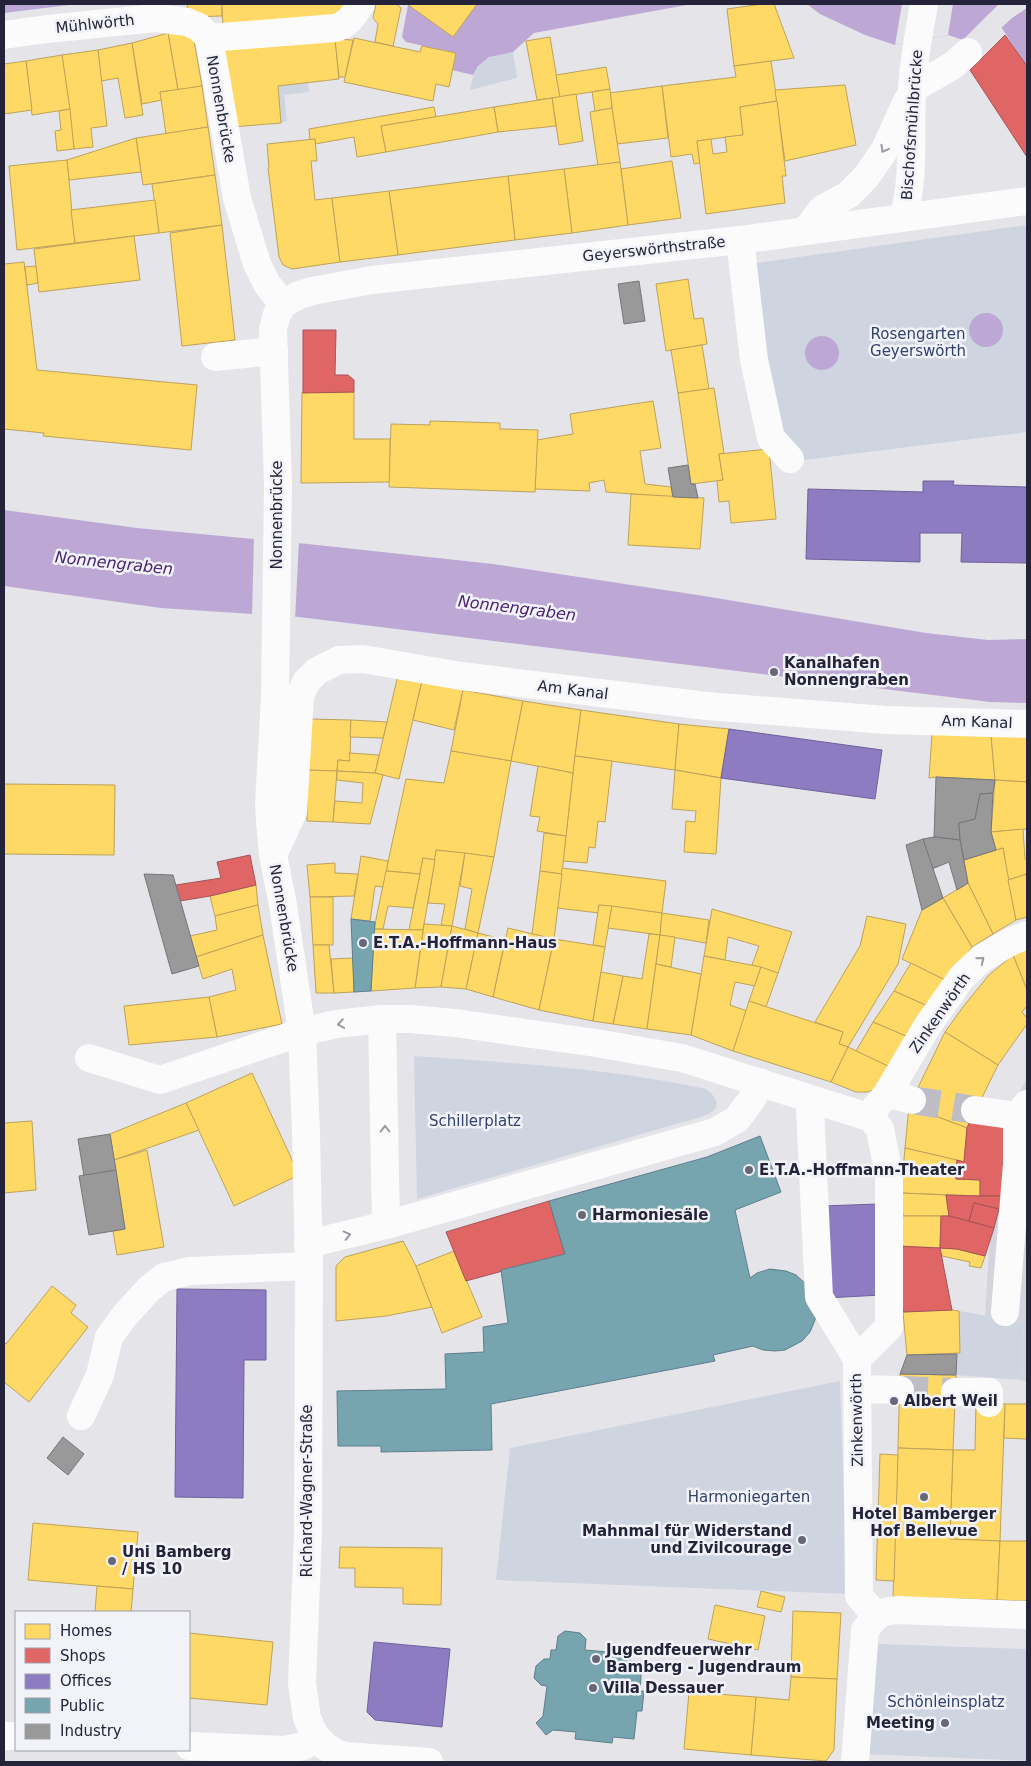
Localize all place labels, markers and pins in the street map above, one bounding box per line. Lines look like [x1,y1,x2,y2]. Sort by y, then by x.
place label: Kanalhafen Nonnengraben [784,654,909,689]
marker: Kanalhafen Nonnengraben [768,666,780,678]
place label: E.T.A.-Hoffmann-Haus [373,934,557,952]
marker: E.T.A.-Hoffmann-Haus [357,937,369,949]
place label: E.T.A.-Hoffmann-Theater [759,1161,965,1179]
marker: E.T.A.-Hoffmann-Theater [743,1164,755,1176]
place label: Harmoniesäle [592,1206,708,1224]
marker: Harmoniesäle [576,1209,588,1221]
place label: Albert Weil [904,1392,998,1410]
marker: Albert Weil [888,1395,900,1407]
marker: Hotel Bamberger Hof Bellevue [918,1491,930,1503]
place label: Hotel Bamberger Hof Bellevue [852,1505,997,1540]
place label: Mahnmal für Widerstand und Zivilcourage [582,1522,792,1557]
marker: Mahnmal für Widerstand und Zivilcourage [796,1534,808,1546]
place label: Uni Bamberg / HS 10 [122,1543,231,1578]
marker: Uni Bamberg / HS 10 [106,1555,118,1567]
place label: Jugendfeuerwehr Bamberg - Jugendraum [605,1641,801,1676]
marker: Jugendfeuerwehr Bamberg - Jugendraum [590,1653,602,1665]
place label: Villa Dessauer [603,1679,725,1697]
marker: Villa Dessauer [587,1682,599,1694]
place label: Meeting [866,1714,935,1732]
marker: Meeting [939,1717,951,1729]

